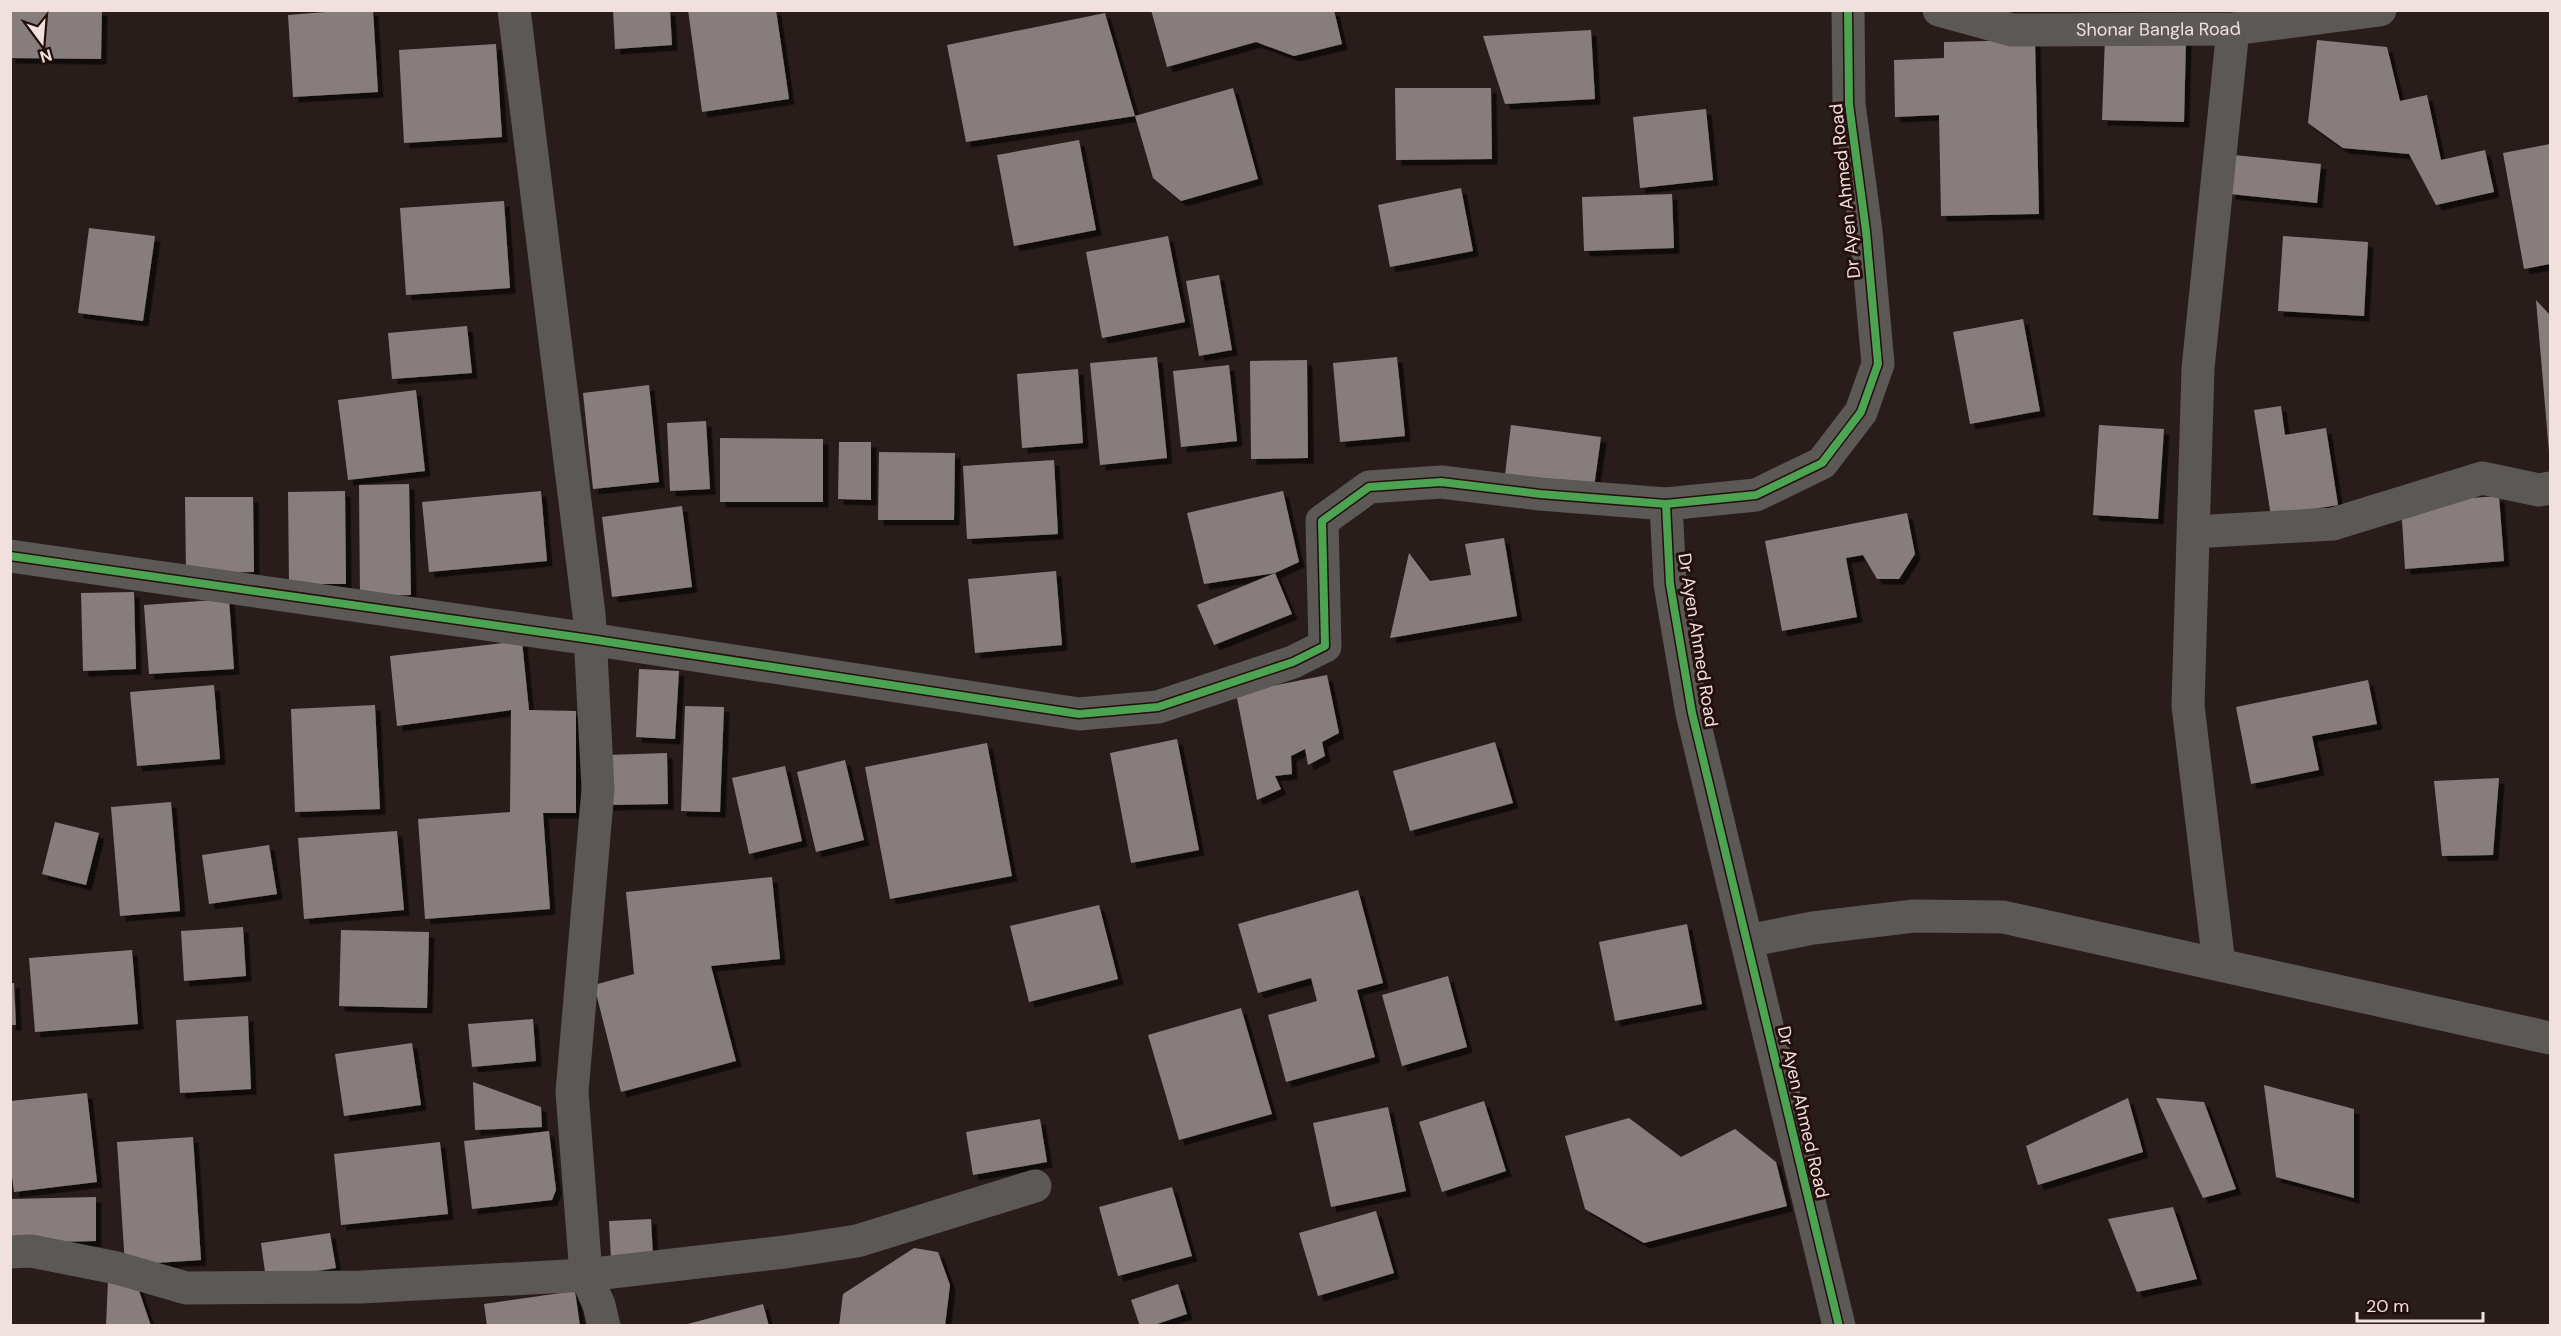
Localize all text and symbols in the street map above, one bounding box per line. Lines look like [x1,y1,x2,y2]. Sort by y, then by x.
north arrow [12,12,72,72]
street label: Shonar Bangla Road [2076,16,2242,42]
text: N [37,44,55,68]
street label: Dr Ayen Ahmed Road [1824,102,1866,280]
street label: Dr Ayen Ahmed Road [1672,551,1724,729]
street label: Dr Ayen Ahmed Road [1772,1024,1834,1200]
scale bar [2357,1285,2483,1323]
text: 20 m [2366,1294,2409,1318]

